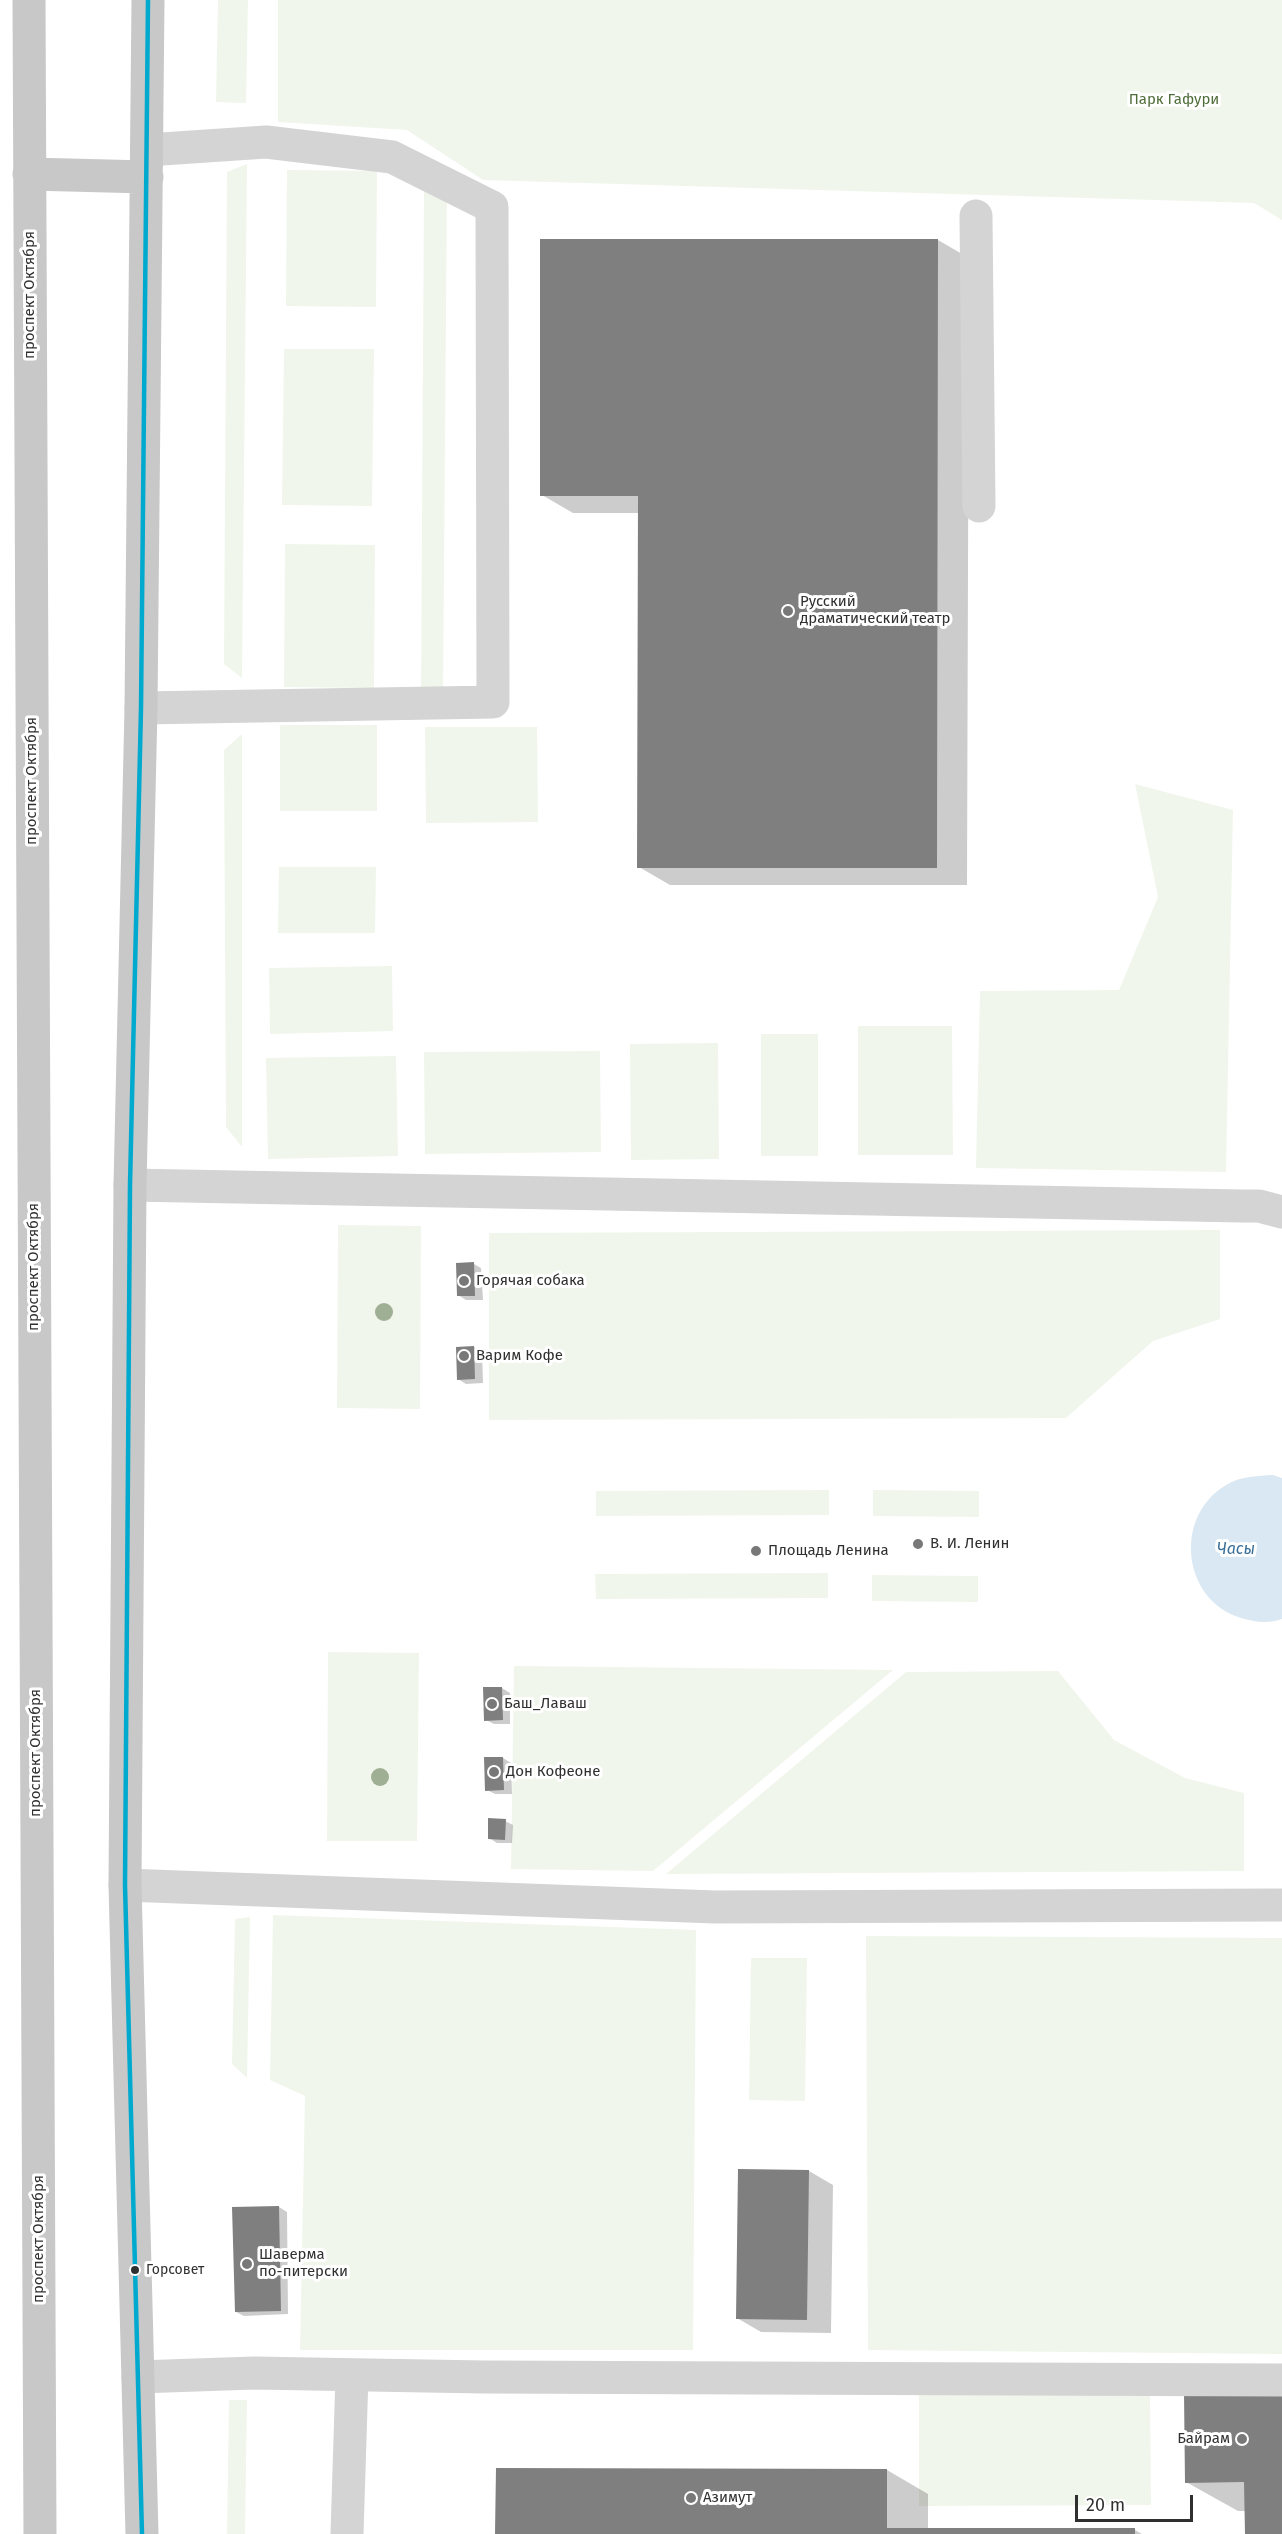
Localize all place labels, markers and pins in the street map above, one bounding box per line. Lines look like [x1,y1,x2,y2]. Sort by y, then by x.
place label: Русский драматический театр [800,593,950,628]
marker: Русский драматический театр [781,604,795,618]
place label: Горячая собака [476,1272,585,1290]
marker: Горячая собака [457,1274,471,1288]
place label: Варим Кофе [476,1347,563,1365]
marker: Варим Кофе [457,1349,471,1363]
place label: В. И. Ленин [930,1535,1009,1553]
marker: В. И. Ленин [911,1537,925,1551]
place label: Площадь Ленина [768,1542,889,1560]
marker: Площадь Ленина [749,1544,763,1558]
place label: Баш_Лаваш [504,1695,587,1713]
marker: Баш_Лаваш [485,1697,499,1711]
place label: Дон Кофеоне [506,1763,600,1781]
marker: Дон Кофеоне [487,1765,501,1779]
place label: Шаверма по-питерски [259,2246,348,2281]
marker: Шаверма по-питерски [240,2257,254,2271]
place label: Горсовет [146,2262,204,2278]
marker: Горсовет [129,2264,141,2276]
place label: Байрам [1177,2430,1230,2448]
marker: Байрам [1235,2432,1249,2446]
place label: Азимут [703,2489,752,2507]
marker: Азимут [684,2491,698,2505]

